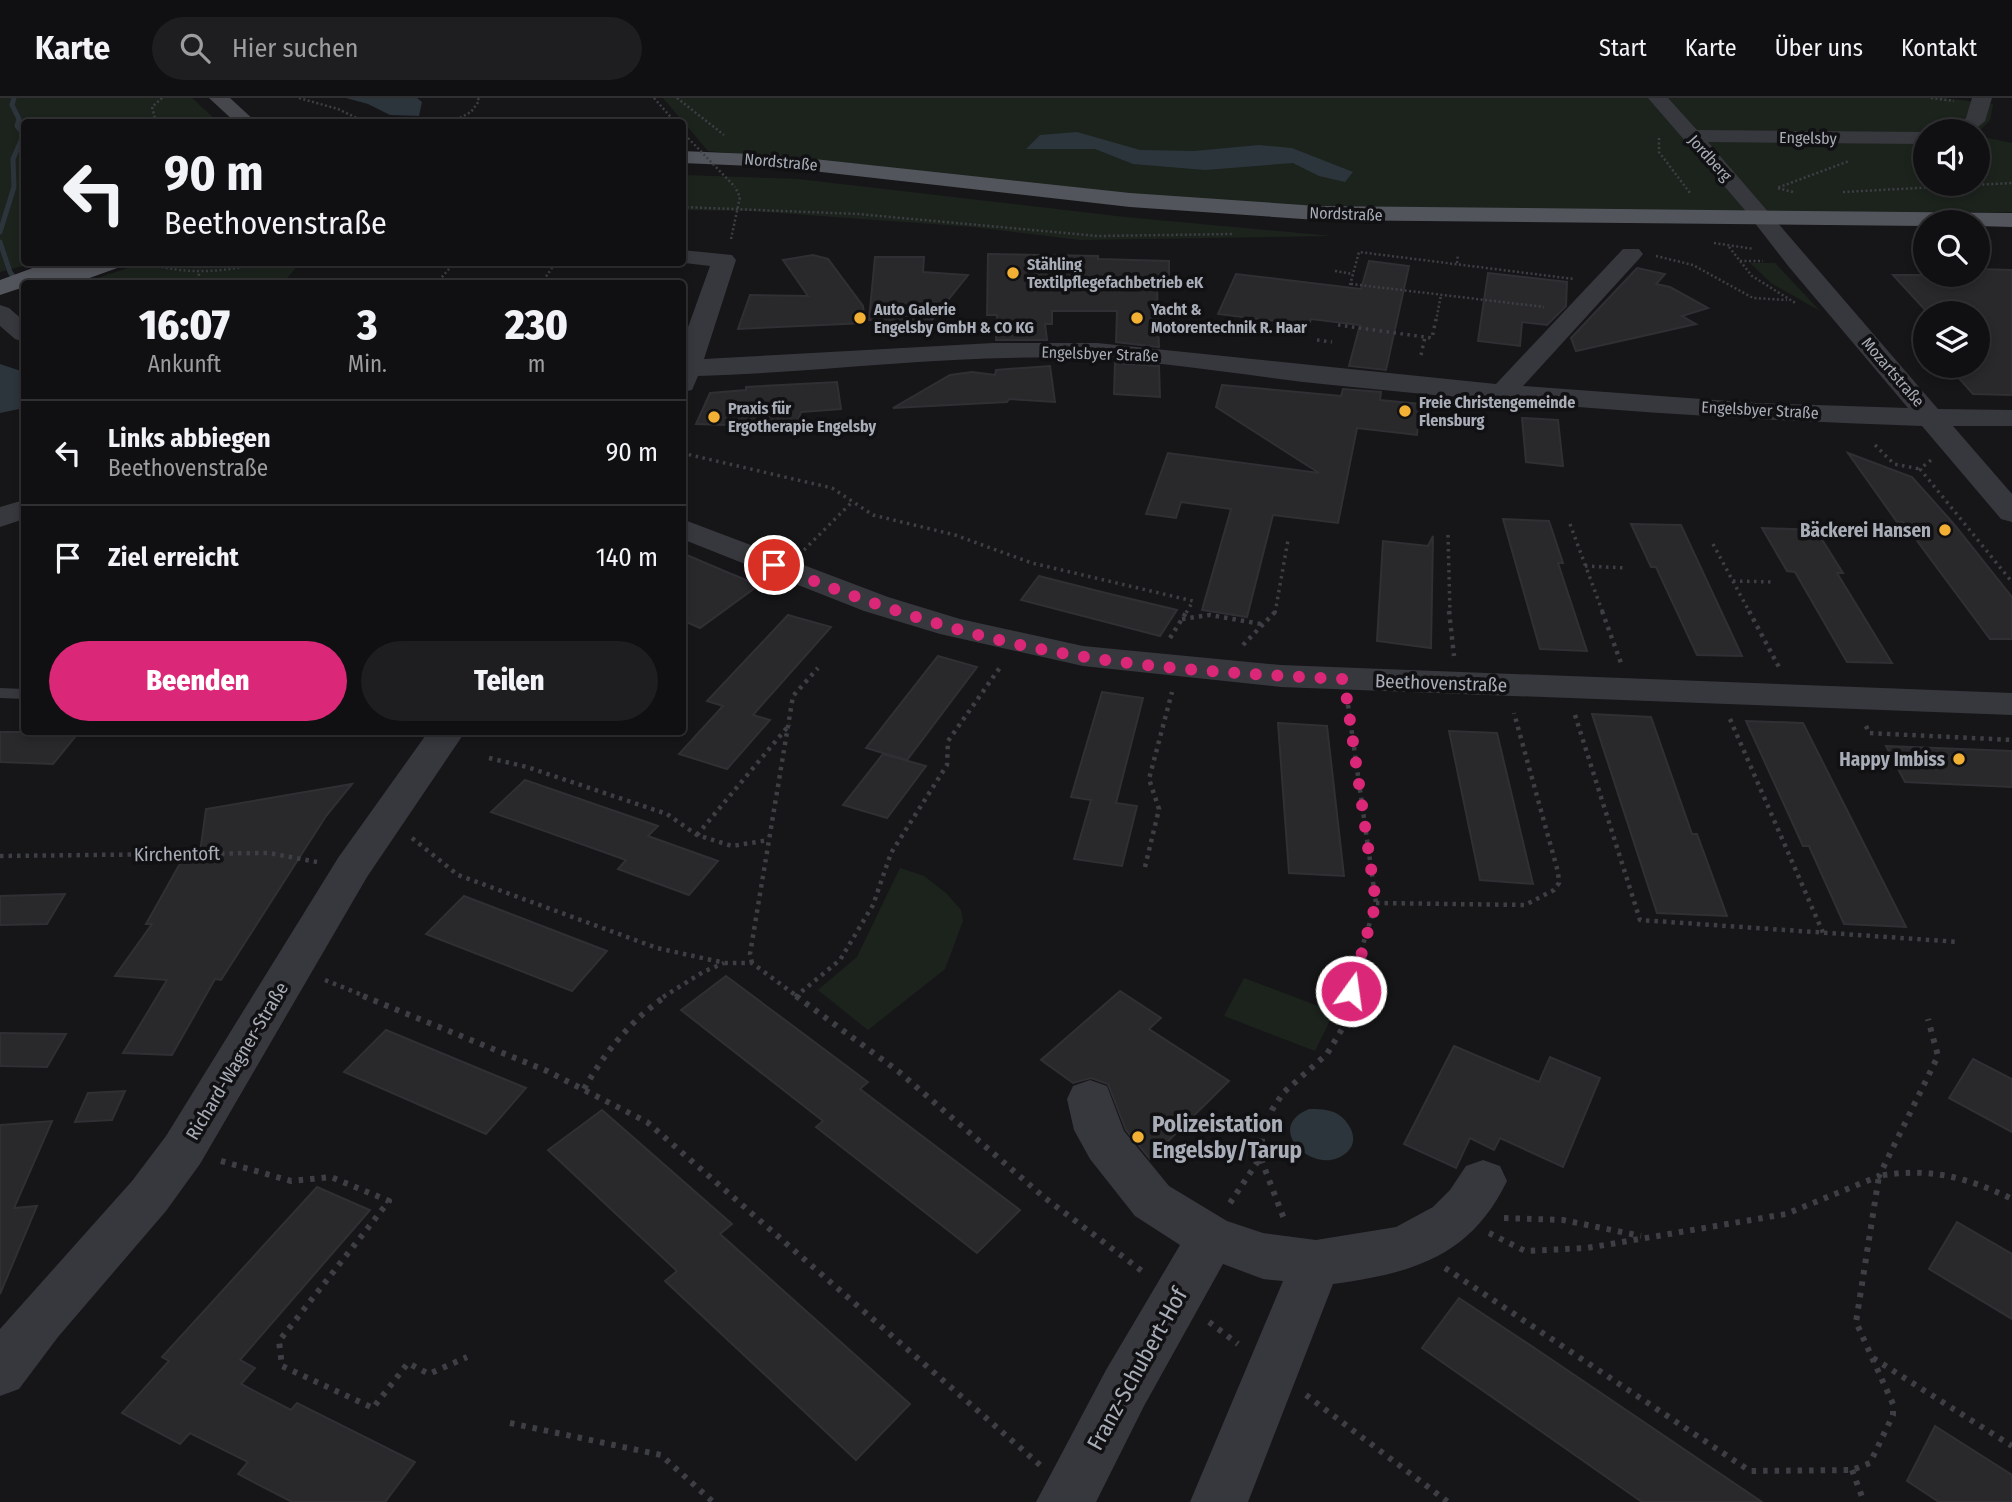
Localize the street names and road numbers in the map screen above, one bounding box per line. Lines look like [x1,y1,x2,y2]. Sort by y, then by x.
street label: Engelsby [1779,128,1838,148]
street label: Jordberg [1684,131,1736,185]
street label: Nordstraße [744,149,818,175]
street label: Nordstraße [1309,203,1383,225]
street label: Mozartstraße [1858,333,1928,411]
street label: Engelsbyer Straße [1041,342,1159,366]
street label: Engelsbyer Straße [1701,397,1819,423]
street label: Beethovenstraße [1374,669,1508,697]
street label: Kirchentoft [134,842,221,866]
street label: Richard-Wagner-Straße [181,978,293,1144]
street label: Franz-Schubert-Hof [1081,1281,1194,1455]

